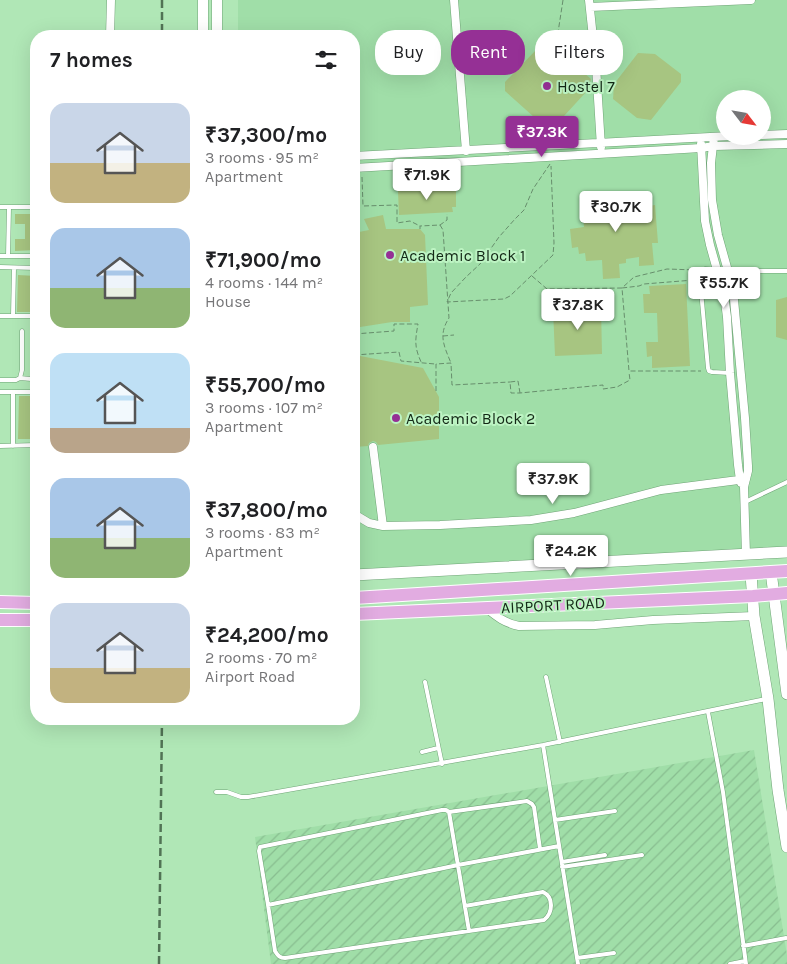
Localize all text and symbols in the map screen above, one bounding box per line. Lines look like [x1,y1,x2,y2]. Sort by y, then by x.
chip: Buy [375,30,441,75]
chip: Rent [451,30,525,75]
chip: Filters [535,30,623,75]
icon: filters [312,46,340,74]
text: 7 homes [50,48,133,72]
place label: Hostel 7 [557,77,615,96]
marker: Hostel 7 [541,80,553,92]
north arrow [716,90,771,145]
map controls [716,90,771,145]
pin: ₹37.3K [501,116,583,158]
text: ₹37.3K [517,122,567,141]
icon: home [90,123,150,183]
text: ₹37,300/mo [205,123,327,147]
text: 3 rooms · 95 m² [205,148,319,167]
pin: ₹71.9K [386,158,468,201]
text: ₹71.9K [404,165,450,184]
text: Apartment [205,167,283,186]
pin: ₹30.7K [575,190,657,233]
text: ₹30.7K [590,197,642,216]
place label: Academic Block 1 [400,246,525,265]
icon: home [90,248,150,308]
text: ₹71,900/mo [205,248,321,272]
marker: Academic Block 1 [384,249,396,261]
pin: ₹55.7K [683,266,765,309]
text: 4 rooms · 144 m² [205,273,323,292]
text: ₹55.7K [699,273,749,292]
pin: ₹37.8K [537,288,619,331]
text: House [205,292,251,311]
text: ₹37.8K [552,295,604,314]
icon: home [90,373,150,433]
text: ₹55,700/mo [205,373,326,397]
text: 3 rooms · 107 m² [205,398,323,417]
place label: Academic Block 2 [406,409,535,428]
marker: Academic Block 2 [390,412,402,424]
text: Apartment [205,417,283,436]
pin: ₹37.9K [512,462,594,505]
text: ₹37.9K [528,469,578,488]
icon: home [90,498,150,558]
text: ₹37,800/mo [205,498,328,522]
text: 3 rooms · 83 m² [205,523,320,542]
pin: ₹24.2K [530,534,612,577]
text: ₹24.2K [545,541,597,560]
text: Apartment [205,542,283,561]
street label: AIRPORT ROAD [500,593,606,617]
icon: home [90,623,150,683]
text: ₹24,200/mo [205,623,329,647]
text: 2 rooms · 70 m² [205,648,317,667]
text: Airport Road [205,667,295,686]

